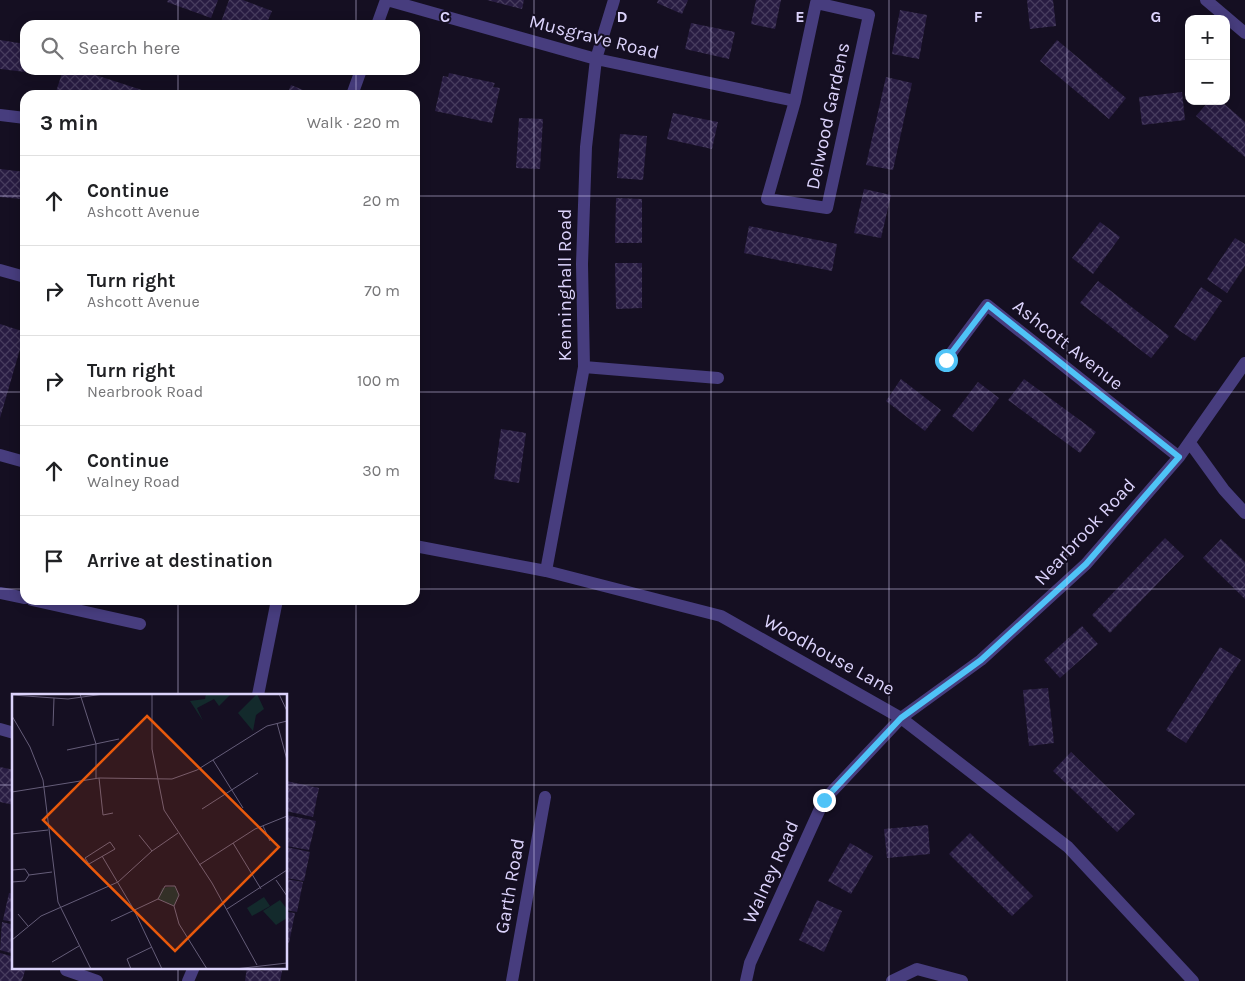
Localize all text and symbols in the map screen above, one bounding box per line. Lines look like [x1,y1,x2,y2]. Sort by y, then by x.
text: C [440,7,450,26]
text: D [617,7,628,26]
text: E [795,7,805,26]
text: F [974,7,983,26]
text: G [1151,7,1161,26]
street label: Musgrave Road [527,10,661,64]
map controls [1185,15,1230,105]
button: + [1185,15,1230,60]
search box [20,20,420,75]
icon: search [38,34,66,62]
text: Search here [78,37,180,59]
street label: Delwood Gardens [802,40,854,192]
button: − [1185,60,1230,105]
text: 3 min [40,111,98,135]
text: Walk · 220 m [307,113,400,132]
text: Continue [87,180,169,202]
icon: ahead [40,187,68,215]
text: 20 m [362,191,400,210]
text: Ashcott Avenue [87,202,200,221]
street label: Kenninghall Road [554,209,576,361]
text: Turn right [87,270,176,292]
icon: right [40,277,68,305]
text: 70 m [364,281,400,300]
text: Ashcott Avenue [87,292,200,311]
street label: Ashcott Avenue [1008,295,1128,395]
route start [935,349,958,372]
text: Turn right [87,360,176,382]
icon: right [40,367,68,395]
text: 100 m [357,371,400,390]
text: Nearbrook Road [87,382,203,401]
text: Continue [87,450,169,472]
icon: ahead [40,457,68,485]
text: 30 m [362,461,400,480]
text: Walney Road [87,472,180,491]
street label: Nearbrook Road [1030,474,1140,590]
icon: arrive [40,547,68,575]
text: Arrive at destination [87,550,273,572]
street label: Woodhouse Lane [760,610,898,700]
inset map [12,694,288,968]
route end [813,789,836,812]
street label: Walney Road [738,817,804,927]
street label: Garth Road [491,837,529,935]

